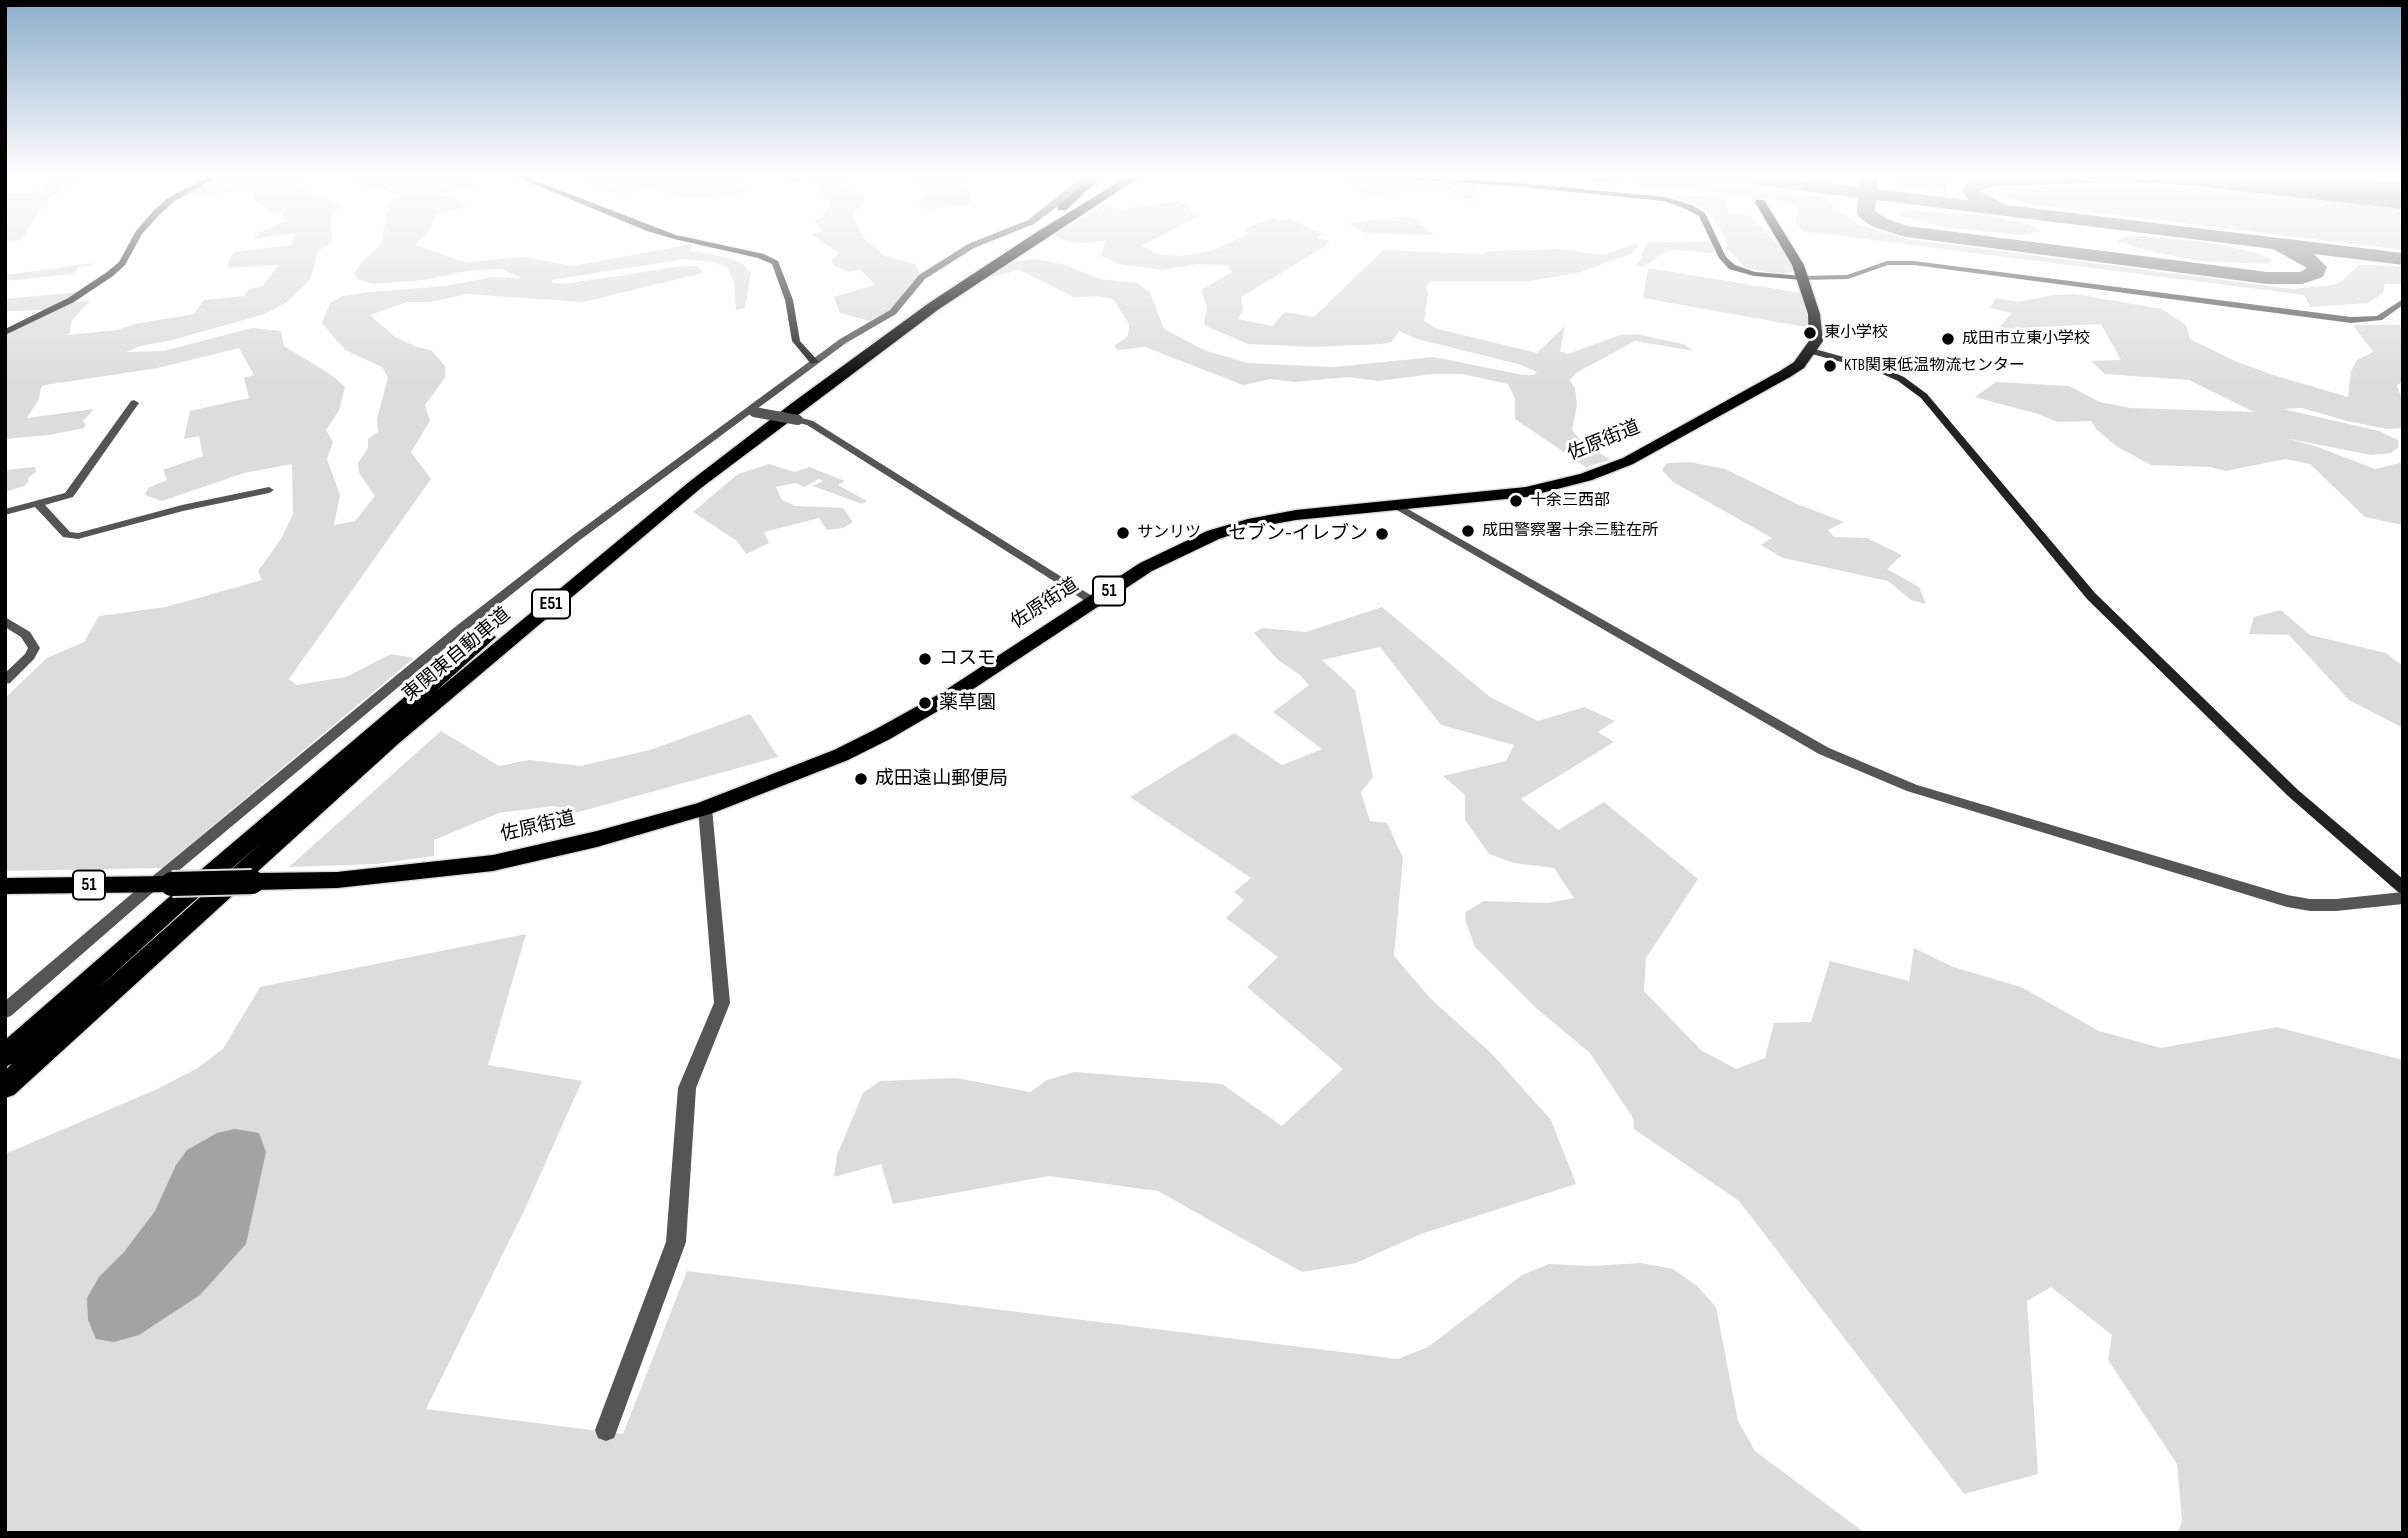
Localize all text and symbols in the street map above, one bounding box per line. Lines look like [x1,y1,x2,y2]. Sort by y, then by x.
place label: 東小学校 [1824,323,1888,343]
marker: 東小学校 [1802,325,1818,341]
place label: 成田市立東小学校 [1962,329,2090,349]
marker: 成田市立東小学校 [1940,331,1956,347]
place label: KTB関東低温物流センター [1844,356,2025,376]
marker: KTB関東低温物流センター [1822,358,1838,374]
street label: 佐原街道 [1564,416,1644,466]
place label: 十余三西部 [1530,491,1610,511]
marker: 十余三西部 [1508,493,1524,509]
place label: 成田警察署十余三駐在所 [1482,521,1658,541]
place label: サンリツ [1137,523,1201,543]
place label: セブン-イレブン [1228,523,1368,545]
marker: 成田警察署十余三駐在所 [1460,523,1476,539]
marker: サンリツ [1115,525,1131,541]
marker: セブン-イレブン [1374,526,1390,542]
street label: 佐原街道 [1007,574,1083,634]
road number: 51 [1093,576,1125,606]
road number: E51 [532,590,570,618]
street label: 東関東自動車道 [399,604,515,706]
place label: コスモ [939,648,996,670]
marker: コスモ [917,651,933,667]
place label: 薬草園 [939,692,996,714]
marker: 薬草園 [917,695,933,711]
place label: 成田遠山郵便局 [875,768,1008,790]
marker: 成田遠山郵便局 [853,771,869,787]
street label: 佐原街道 [498,807,578,847]
road number: 51 [73,870,105,900]

